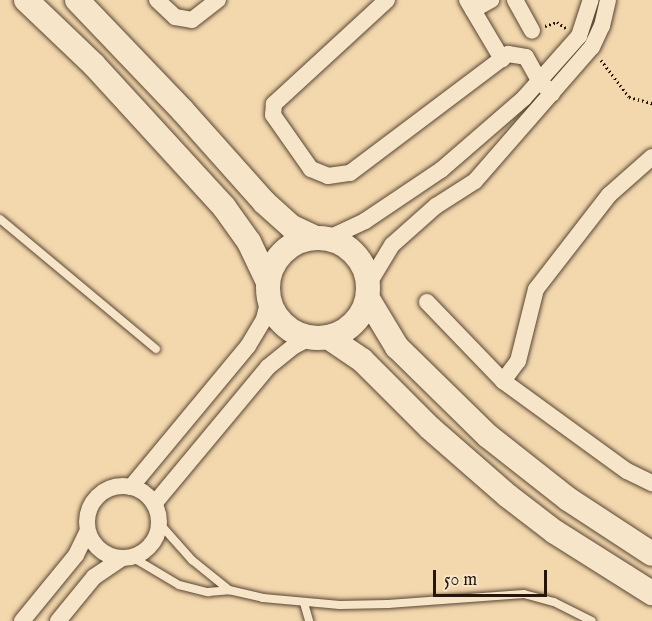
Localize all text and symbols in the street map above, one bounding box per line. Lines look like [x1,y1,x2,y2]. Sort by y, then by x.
scale bar [436,558,550,596]
text: 50 m [444,569,477,592]

